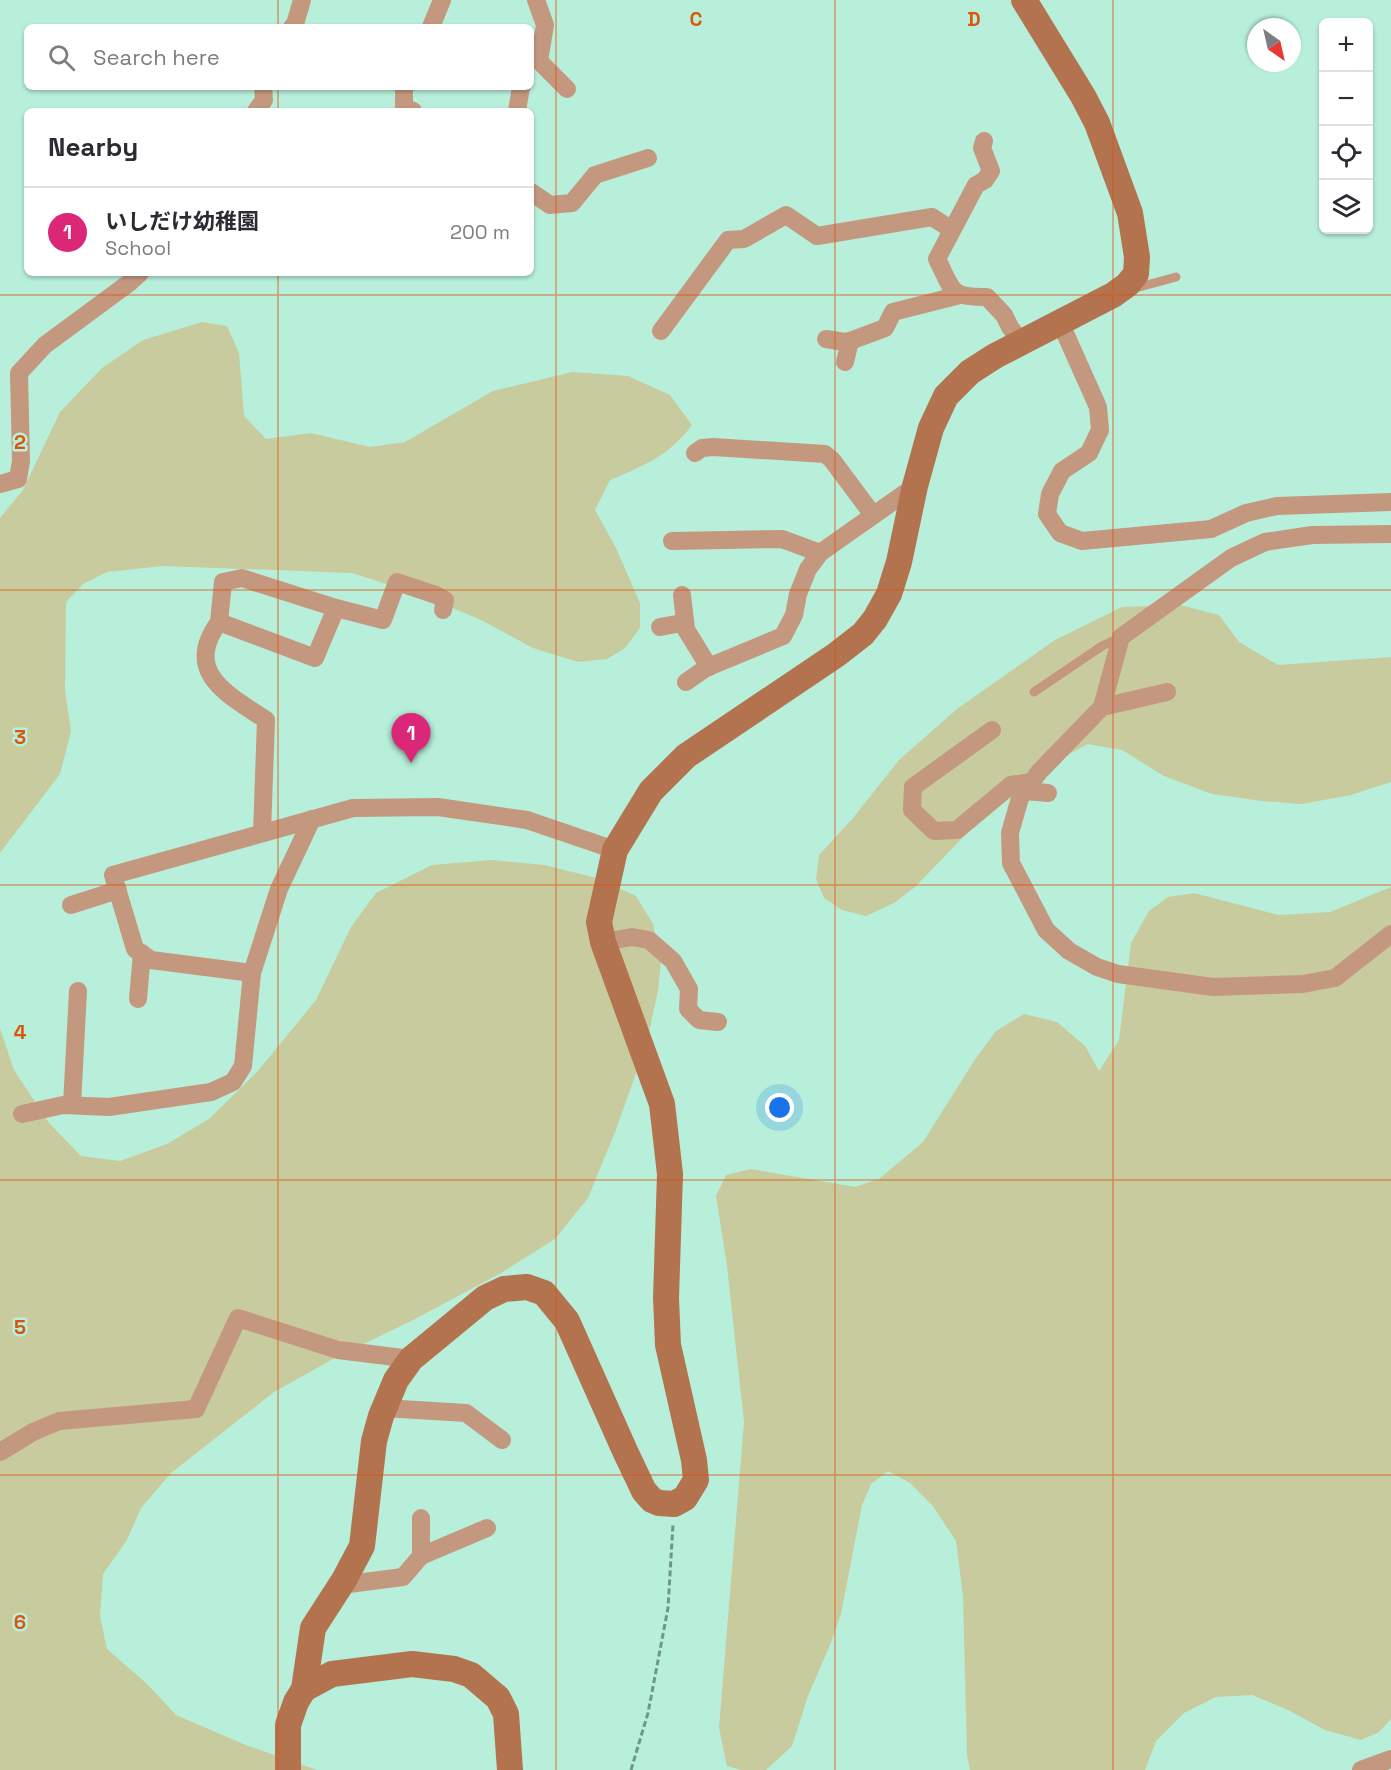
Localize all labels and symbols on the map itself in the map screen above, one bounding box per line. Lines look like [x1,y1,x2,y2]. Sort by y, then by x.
text: C [690,6,703,32]
text: D [967,6,981,32]
north arrow [1247,18,1301,72]
text: 2 [14,429,26,455]
pin: 1 [392,714,430,763]
text: 3 [14,724,26,750]
text: 4 [14,1019,27,1045]
your location [765,1093,794,1122]
text: 5 [14,1314,26,1340]
text: 6 [14,1609,26,1635]

